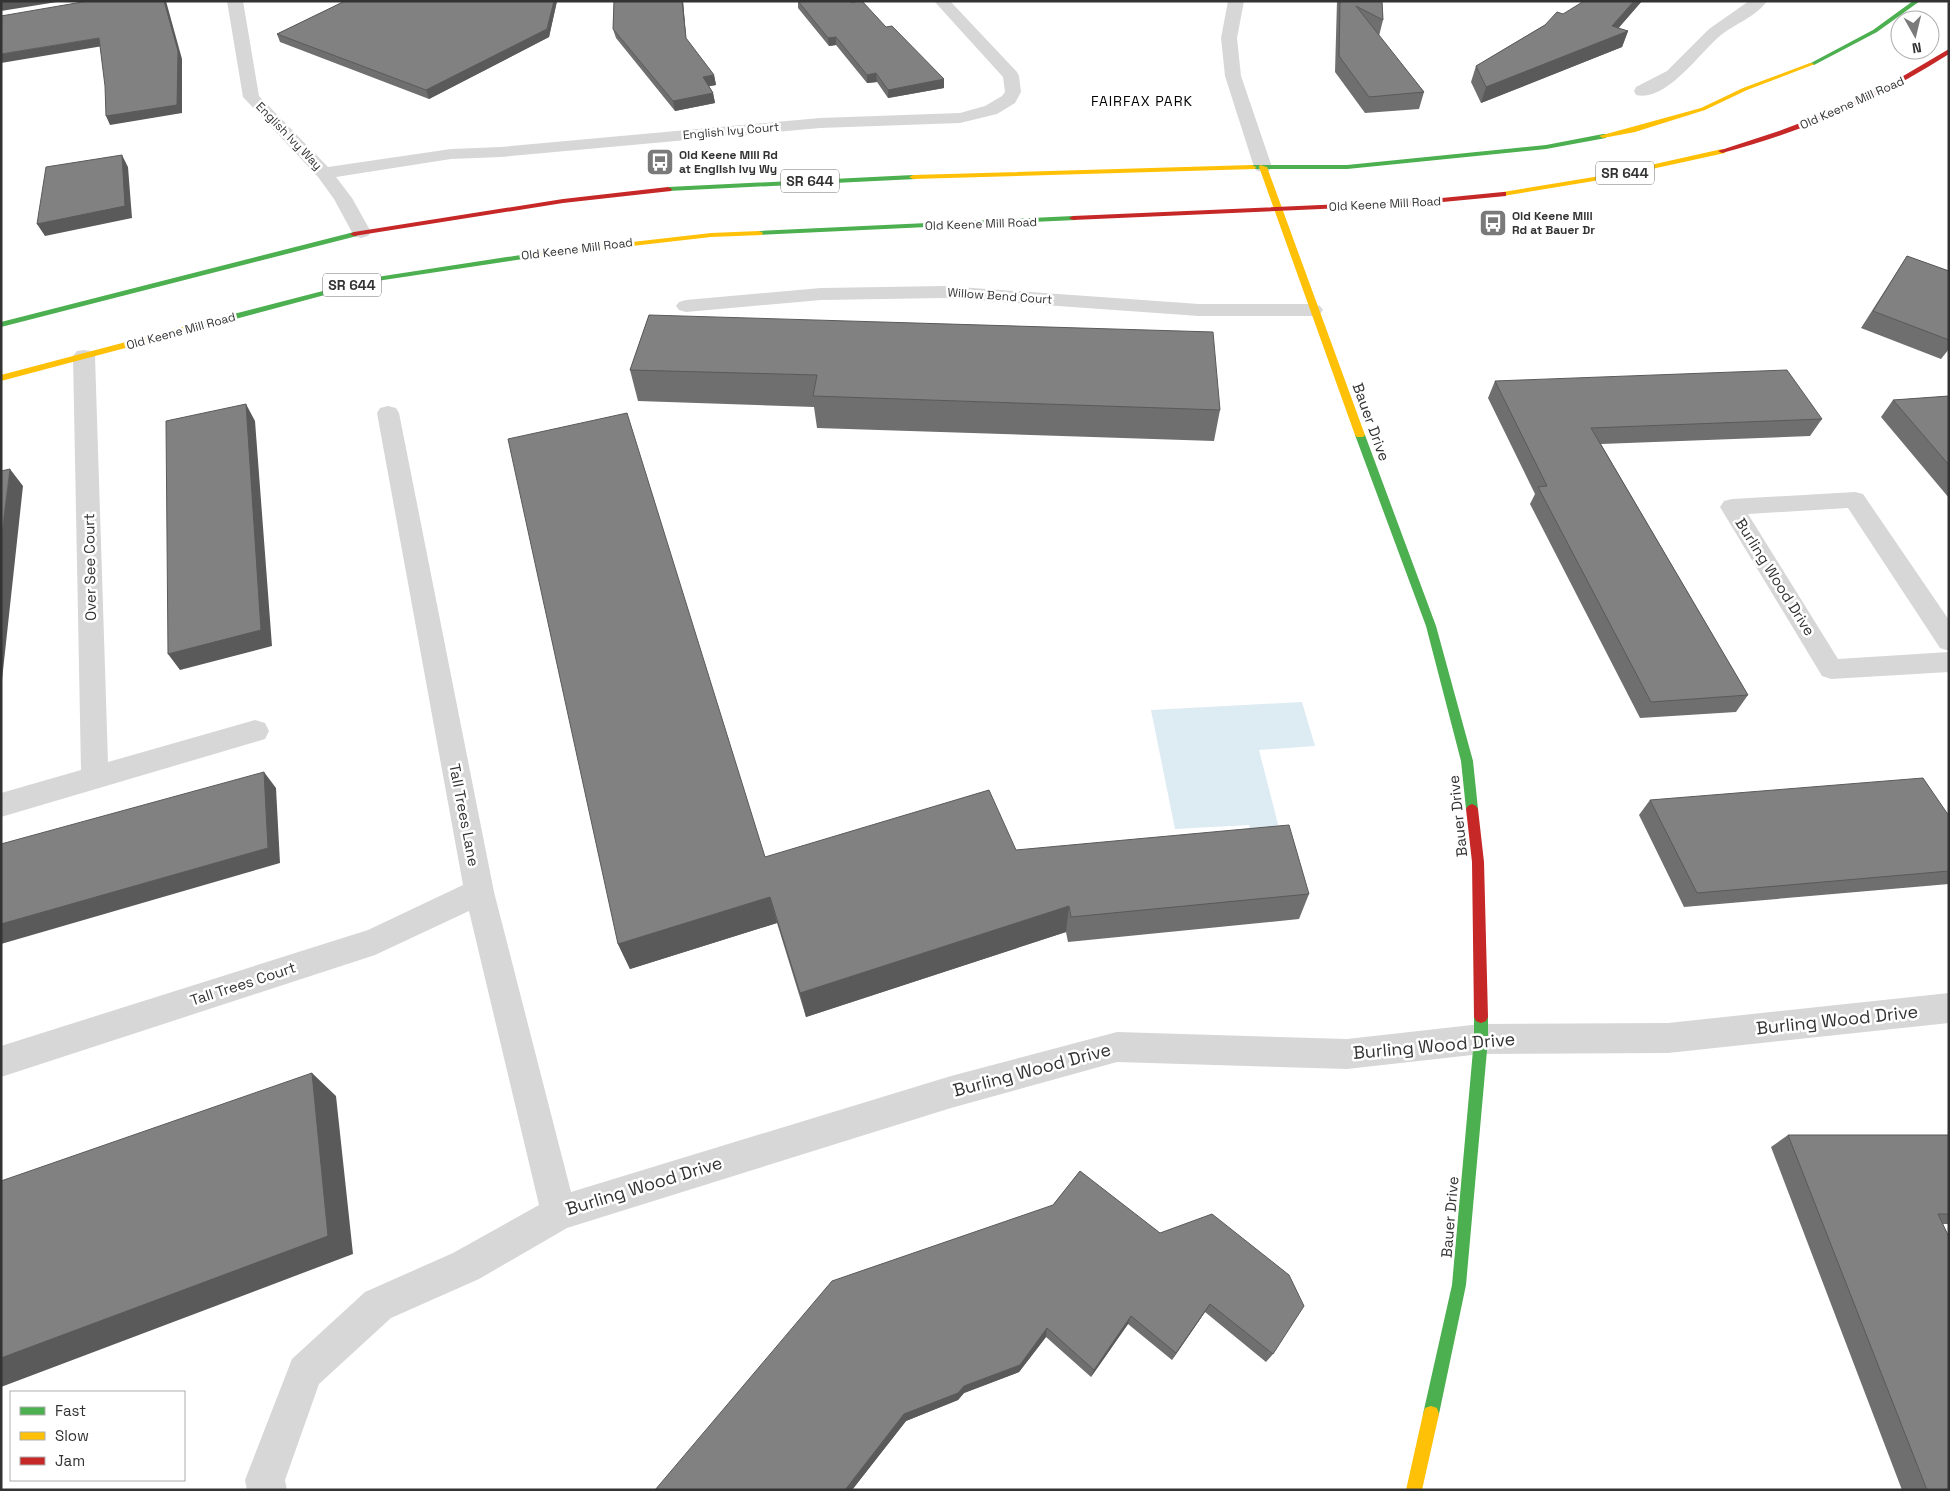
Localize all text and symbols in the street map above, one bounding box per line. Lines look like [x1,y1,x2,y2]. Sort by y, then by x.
north arrow [1890,10,1940,60]
text: N [1911,38,1923,57]
street label: Old Keene Mill Road [1797,73,1907,133]
district label: FAIRFAX PARK [1091,92,1193,110]
street label: English Ivy Way [252,99,326,173]
street label: English Ivy Court [682,119,780,143]
bus stop icon: Old Keene Mill Rd at English Ivy Wy [645,147,675,177]
place label: Old Keene Mill Rd at English Ivy Wy [679,147,778,177]
road number: SR 644 [1596,162,1654,184]
road number: SR 644 [781,170,839,192]
street label: Old Keene Mill Road [1328,193,1442,215]
bus stop icon: Old Keene Mill Rd at Bauer Dr [1478,208,1508,238]
place label: Old Keene Mill Rd at Bauer Dr [1512,208,1595,238]
street label: Old Keene Mill Road [925,214,1037,234]
street label: Old Keene Mill Road [520,234,634,264]
road number: SR 644 [323,274,381,296]
street label: Willow Bend Court [947,284,1053,308]
street label: Old Keene Mill Road [125,309,237,353]
street label: Bauer Drive [1349,380,1394,464]
street label: Over See Court [79,513,100,621]
street label: Burling Wood Drive [1731,514,1819,639]
street label: Tall Trees Lane [445,762,484,868]
street label: Bauer Drive [1444,774,1471,858]
street label: Tall Trees Court [188,957,298,1010]
street label: Burling Wood Drive [1755,1000,1919,1039]
street label: Burling Wood Drive [1352,1027,1516,1064]
street label: Burling Wood Drive [950,1037,1113,1102]
street label: Burling Wood Drive [563,1151,725,1220]
street label: Bauer Drive [1436,1175,1463,1259]
legend [10,1391,185,1481]
text: Fast [55,1401,86,1420]
text: Slow [55,1426,89,1445]
text: Jam [55,1451,85,1470]

